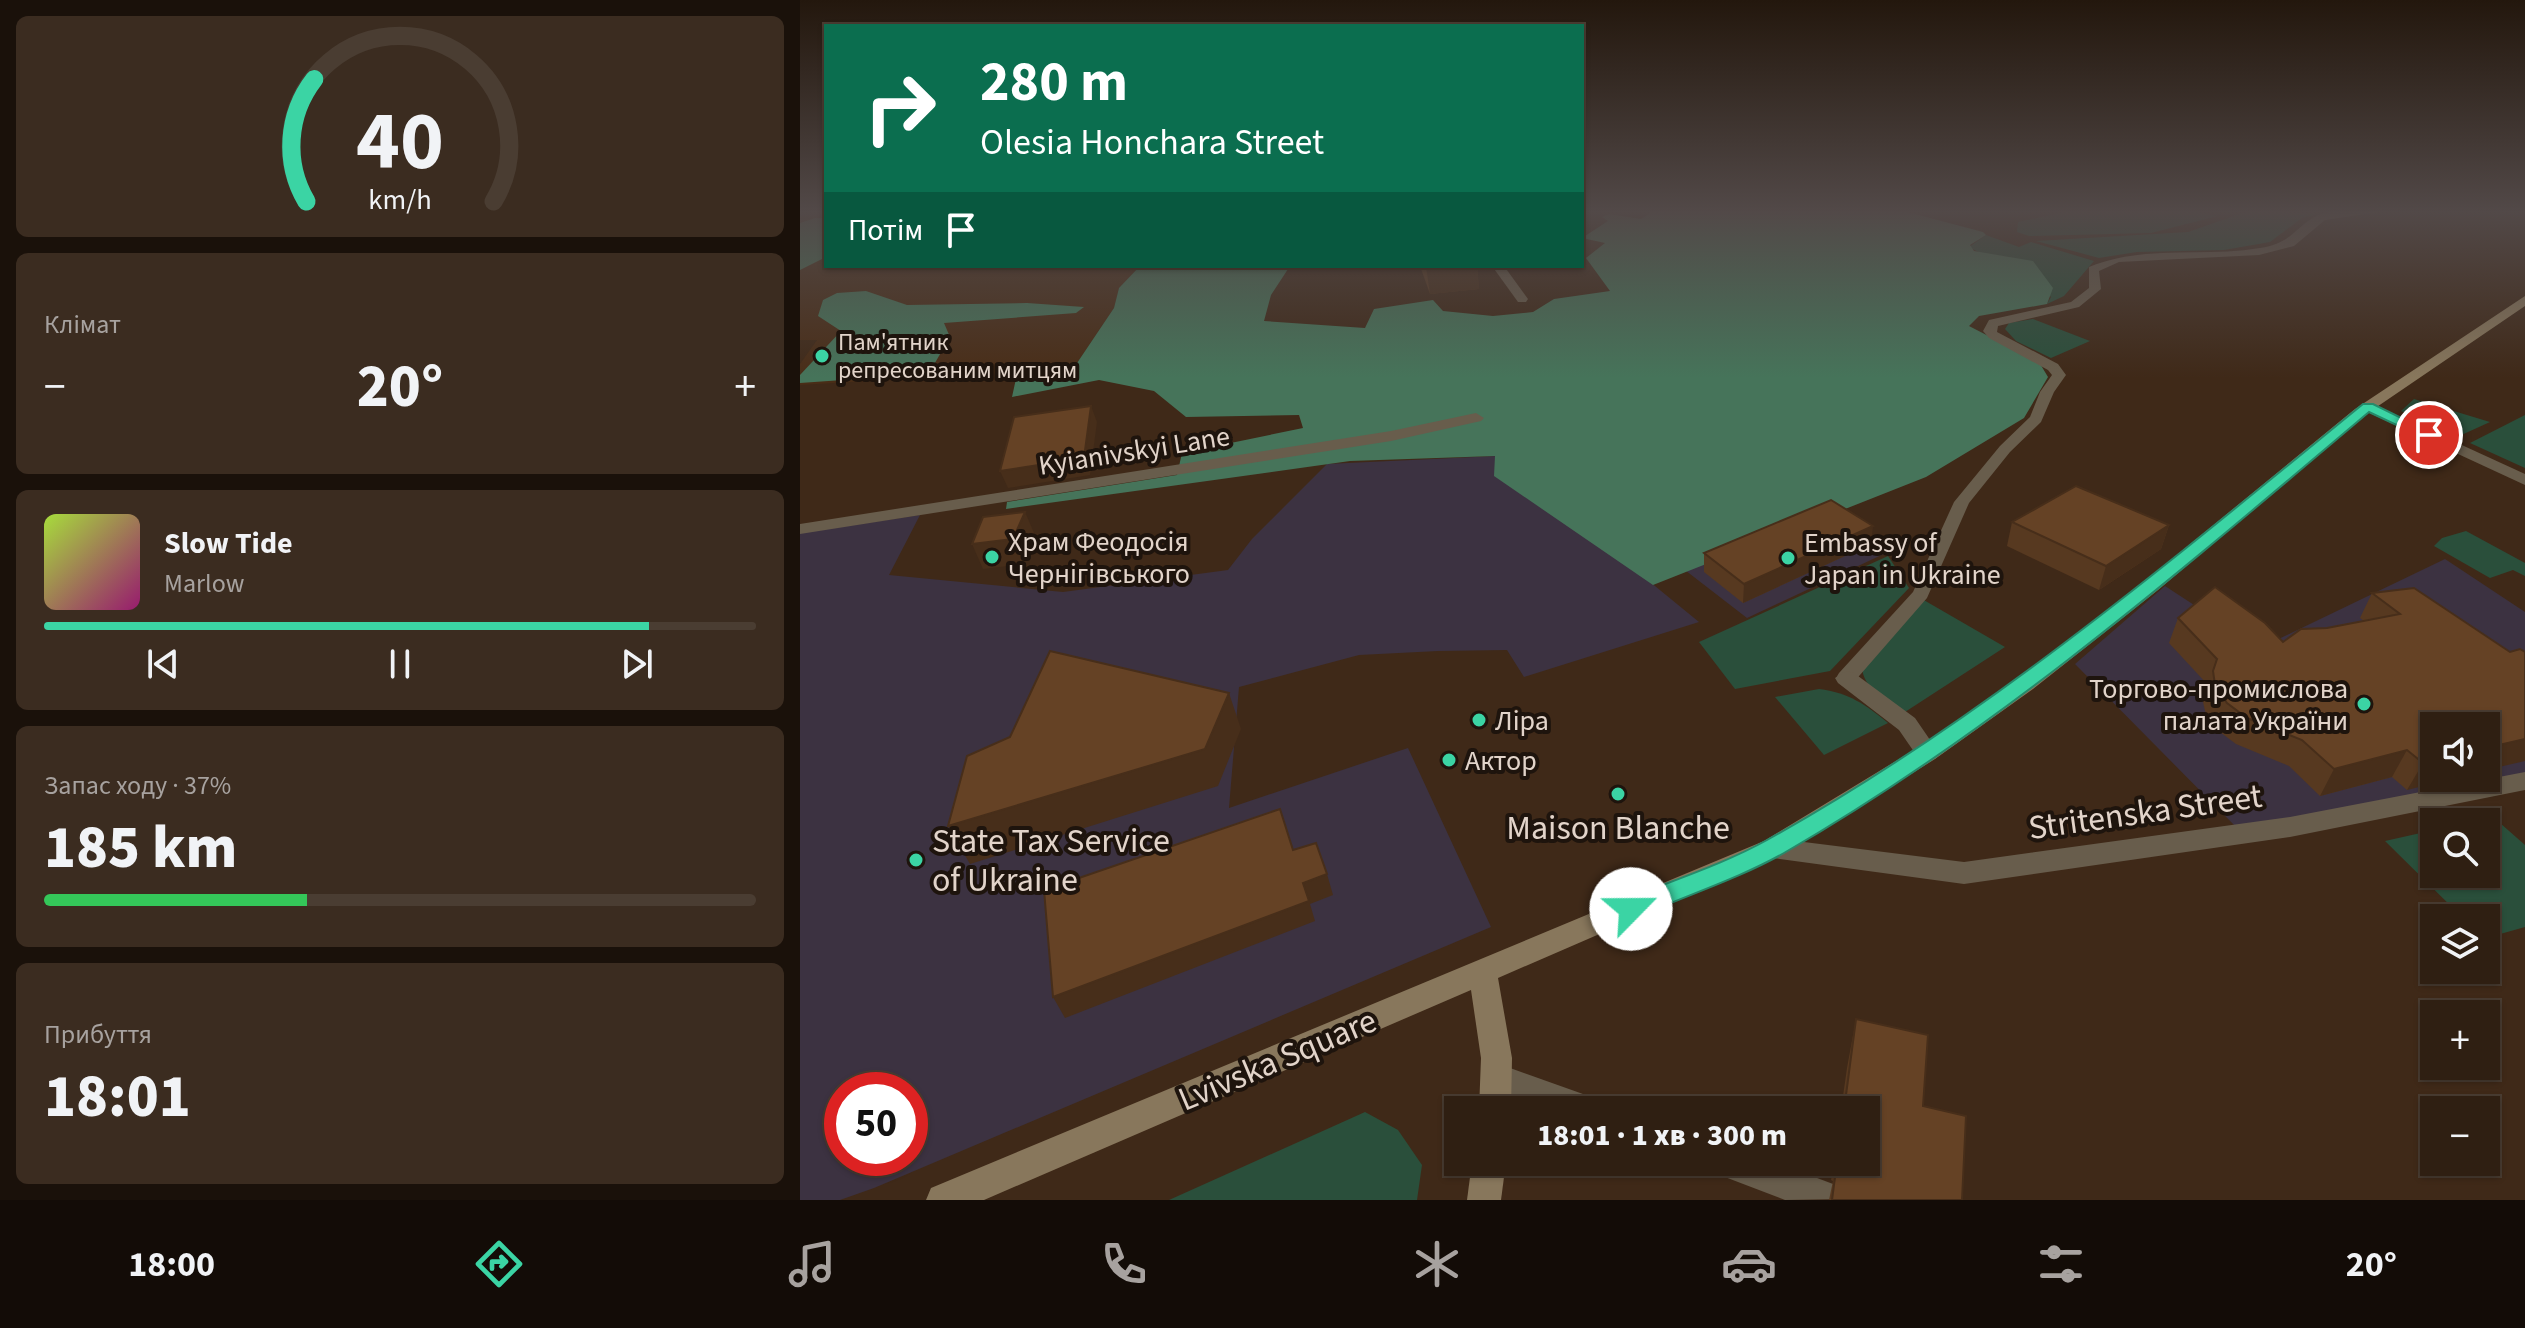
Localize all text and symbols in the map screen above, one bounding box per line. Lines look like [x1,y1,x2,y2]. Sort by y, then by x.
text: 280 m [980,43,1128,122]
icon: right [848,56,952,160]
text: 40 [356,83,444,201]
text: Olesia Honchara Street [980,117,1324,168]
text: km/h [368,181,432,221]
icon: arrive [939,208,983,252]
text: Потім [848,209,923,252]
text: Клімат [44,306,121,343]
place label: Пам'ятник репресованим митцям [838,325,1077,388]
text: 20° [357,345,443,430]
marker: Пам'ятник репресованим митцям [813,347,831,365]
text: − [44,356,66,419]
text: + [734,356,756,419]
pin [2395,401,2463,469]
icon: arrive [2407,413,2451,457]
street label: Kyianivskyi Lane [1036,416,1233,486]
text: Slow Tide [164,522,293,565]
place label: Храм Феодосія Чернігівського [1008,522,1190,594]
place label: Embassy of Japan in Ukraine [1804,523,2001,595]
marker: Храм Феодосія Чернігівського [983,548,1001,566]
marker: Embassy of Japan in Ukraine [1779,549,1797,567]
text: Marlow [164,565,244,602]
icon: previous [141,642,185,686]
icon: pause [378,642,422,686]
icon: next [615,642,659,686]
place label: Торгово-промислова палата України [2089,669,2348,741]
marker: Торгово-промислова палата України [2355,695,2373,713]
place label: Ліра [1495,701,1549,741]
marker: Ліра [1470,711,1488,729]
map controls [2420,712,2500,1176]
button: sound [2420,712,2500,792]
place label: Актор [1465,741,1537,781]
marker: Актор [1440,751,1458,769]
text: Запас ходу · 37% [44,767,231,804]
street label: Stritenska Street [2025,772,2266,853]
marker: Maison Blanche [1609,785,1627,803]
place label: Maison Blanche [1506,804,1730,853]
text: 185 km [44,806,237,891]
button: search [2420,808,2500,888]
place label: State Tax Service of Ukraine [932,817,1170,905]
marker: State Tax Service of Ukraine [907,851,925,869]
position arrow [1589,867,1673,951]
button: layers [2420,904,2500,984]
street label: Lvivska Square [1171,997,1384,1124]
button: + [2420,1000,2500,1080]
text: Прибуття [44,1016,152,1053]
text: 18:01 [44,1055,191,1140]
speed limit sign: 50 [824,1072,928,1176]
button: − [2420,1096,2500,1176]
text: 18:01 · 1 хв · 300 m [1537,1114,1787,1157]
icon: directions [471,1236,527,1292]
icon: music [784,1236,840,1292]
icon: phone [1096,1236,1152,1292]
icon: climate [1409,1236,1465,1292]
icon: car [1721,1236,1777,1292]
icon: filters [2033,1236,2089,1292]
text: 18:00 [128,1239,215,1290]
text: 20° [2346,1239,2397,1290]

